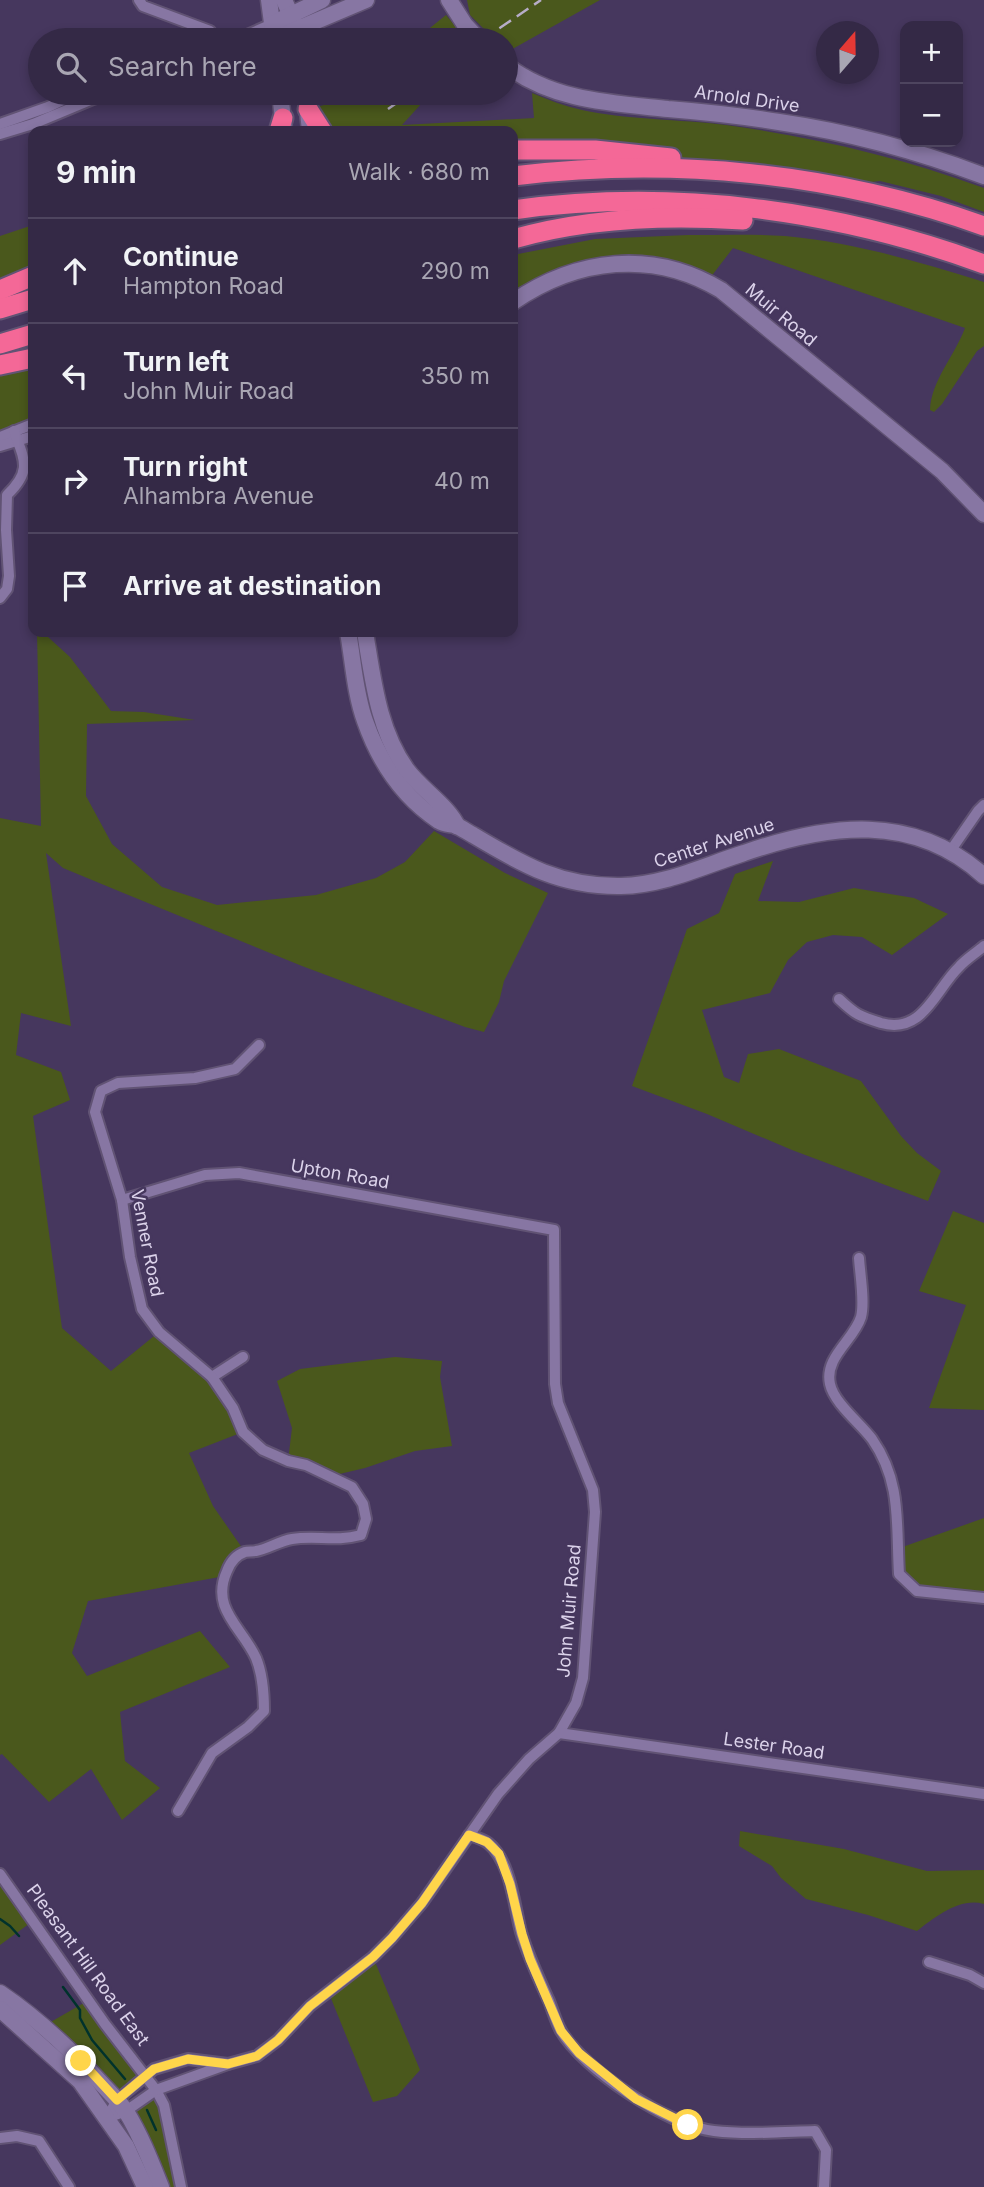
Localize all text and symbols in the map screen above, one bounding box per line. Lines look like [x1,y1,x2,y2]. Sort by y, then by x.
north arrow [816,21,879,84]
map controls [900,21,963,147]
button: + [900,21,963,84]
search box [28,28,518,105]
icon: search [52,48,90,86]
text: Search here [108,51,257,82]
street label: Arnold Drive [693,81,801,116]
button: − [900,84,963,147]
text: 9 min [56,154,137,190]
text: Walk · 680 m [348,158,490,186]
text: Continue [123,241,239,272]
icon: ahead [56,252,94,290]
text: 290 m [421,257,490,285]
text: Hampton Road [123,272,284,300]
street label: Muir Road [741,279,821,350]
text: Turn left [123,346,229,377]
icon: left [56,357,94,395]
text: 350 m [421,362,490,390]
text: John Muir Road [123,377,294,405]
text: Turn right [123,451,248,482]
icon: right [56,462,94,500]
text: 40 m [434,467,490,495]
text: Alhambra Avenue [123,482,314,510]
icon: arrive [56,567,94,605]
text: Arrive at destination [123,570,382,601]
street label: Center Avenue [651,813,777,872]
street label: Upton Road [289,1154,391,1193]
street label: Venner Road [127,1187,168,1298]
street label: John Muir Road [552,1543,585,1679]
street label: Lester Road [722,1728,826,1763]
street label: Pleasant Hill Road East [23,1880,154,2049]
route end [65,2045,96,2076]
route start [672,2109,703,2140]

